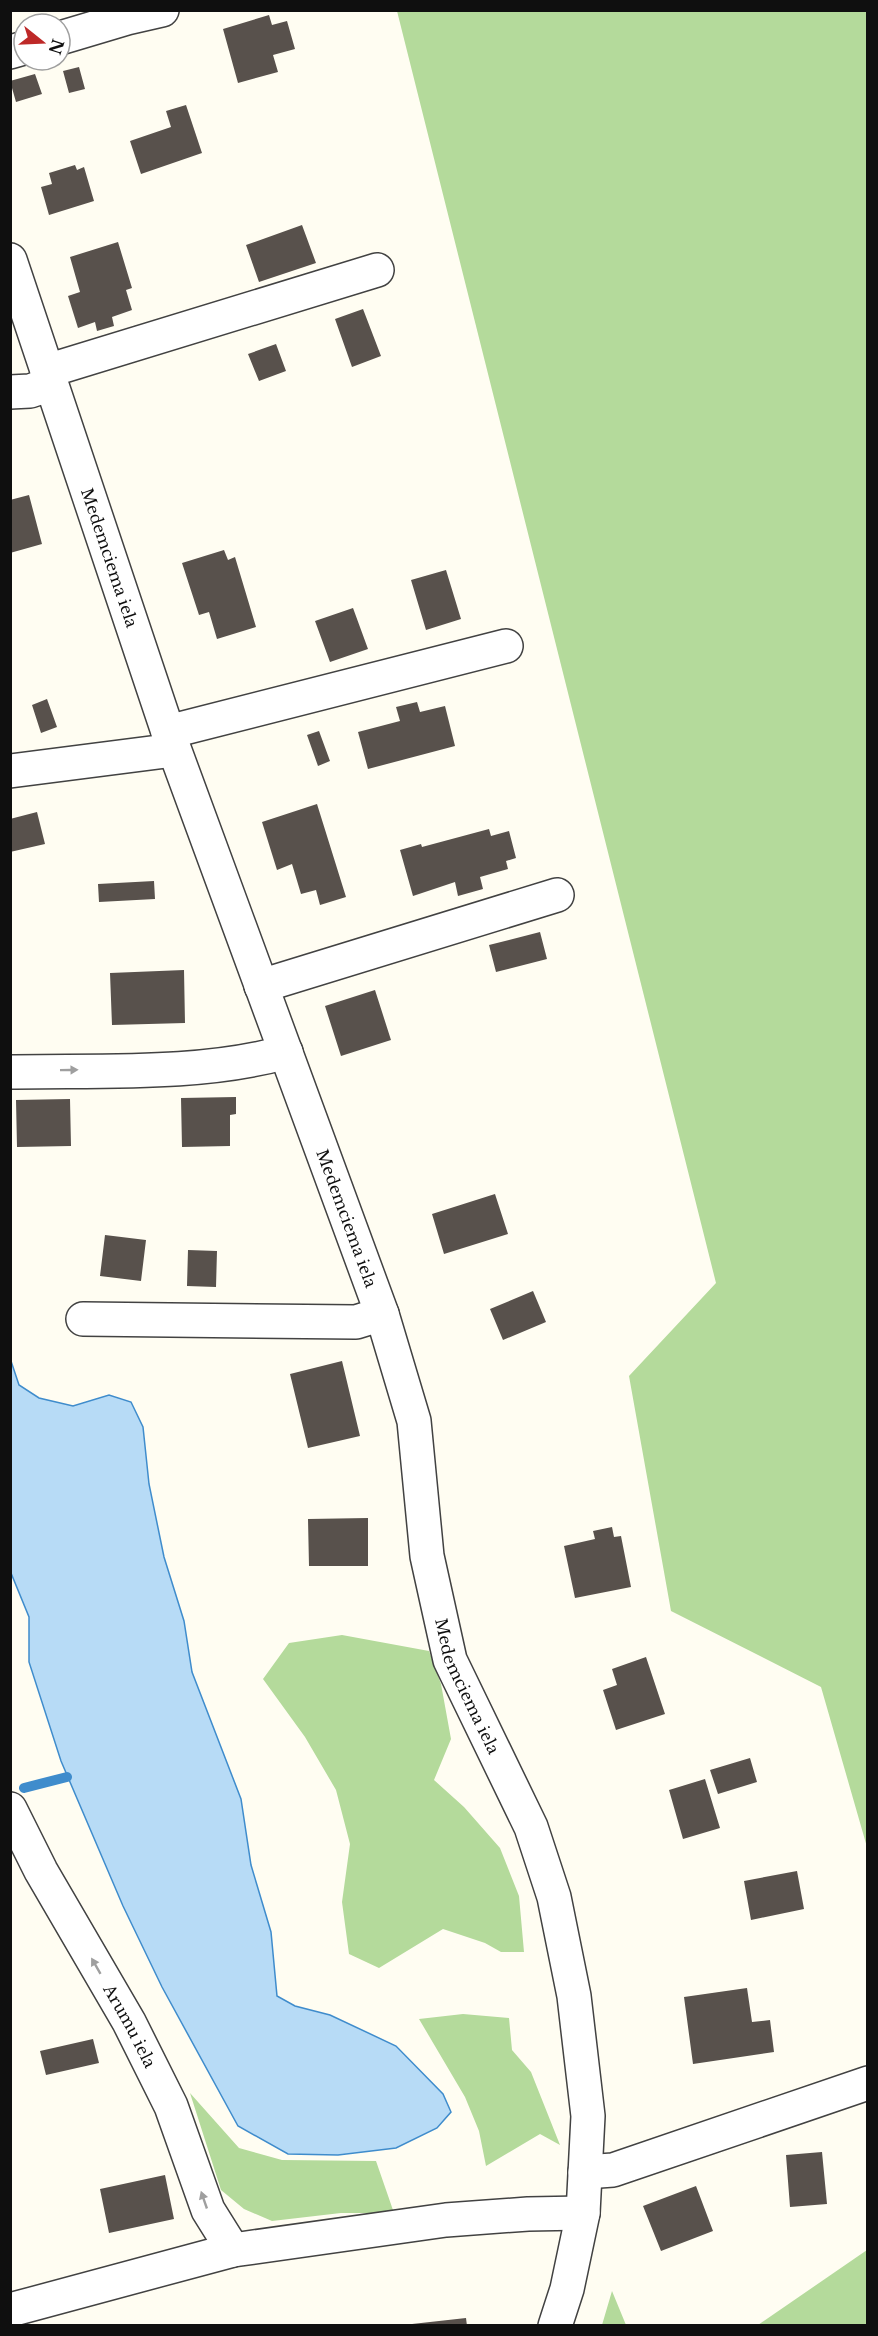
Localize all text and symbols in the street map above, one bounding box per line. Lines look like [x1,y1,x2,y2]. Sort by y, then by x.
north arrow [12,12,72,72]
text: N [44,36,68,57]
street label: Medemciema iela [77,485,142,630]
one-way arrow [59,1066,78,1075]
street label: Medemciema iela [312,1147,381,1290]
street label: Medemciema iela [431,1616,504,1757]
one-way arrow [91,1958,102,1974]
street label: Arumu iela [99,1980,160,2071]
one-way arrow [199,2191,209,2209]

